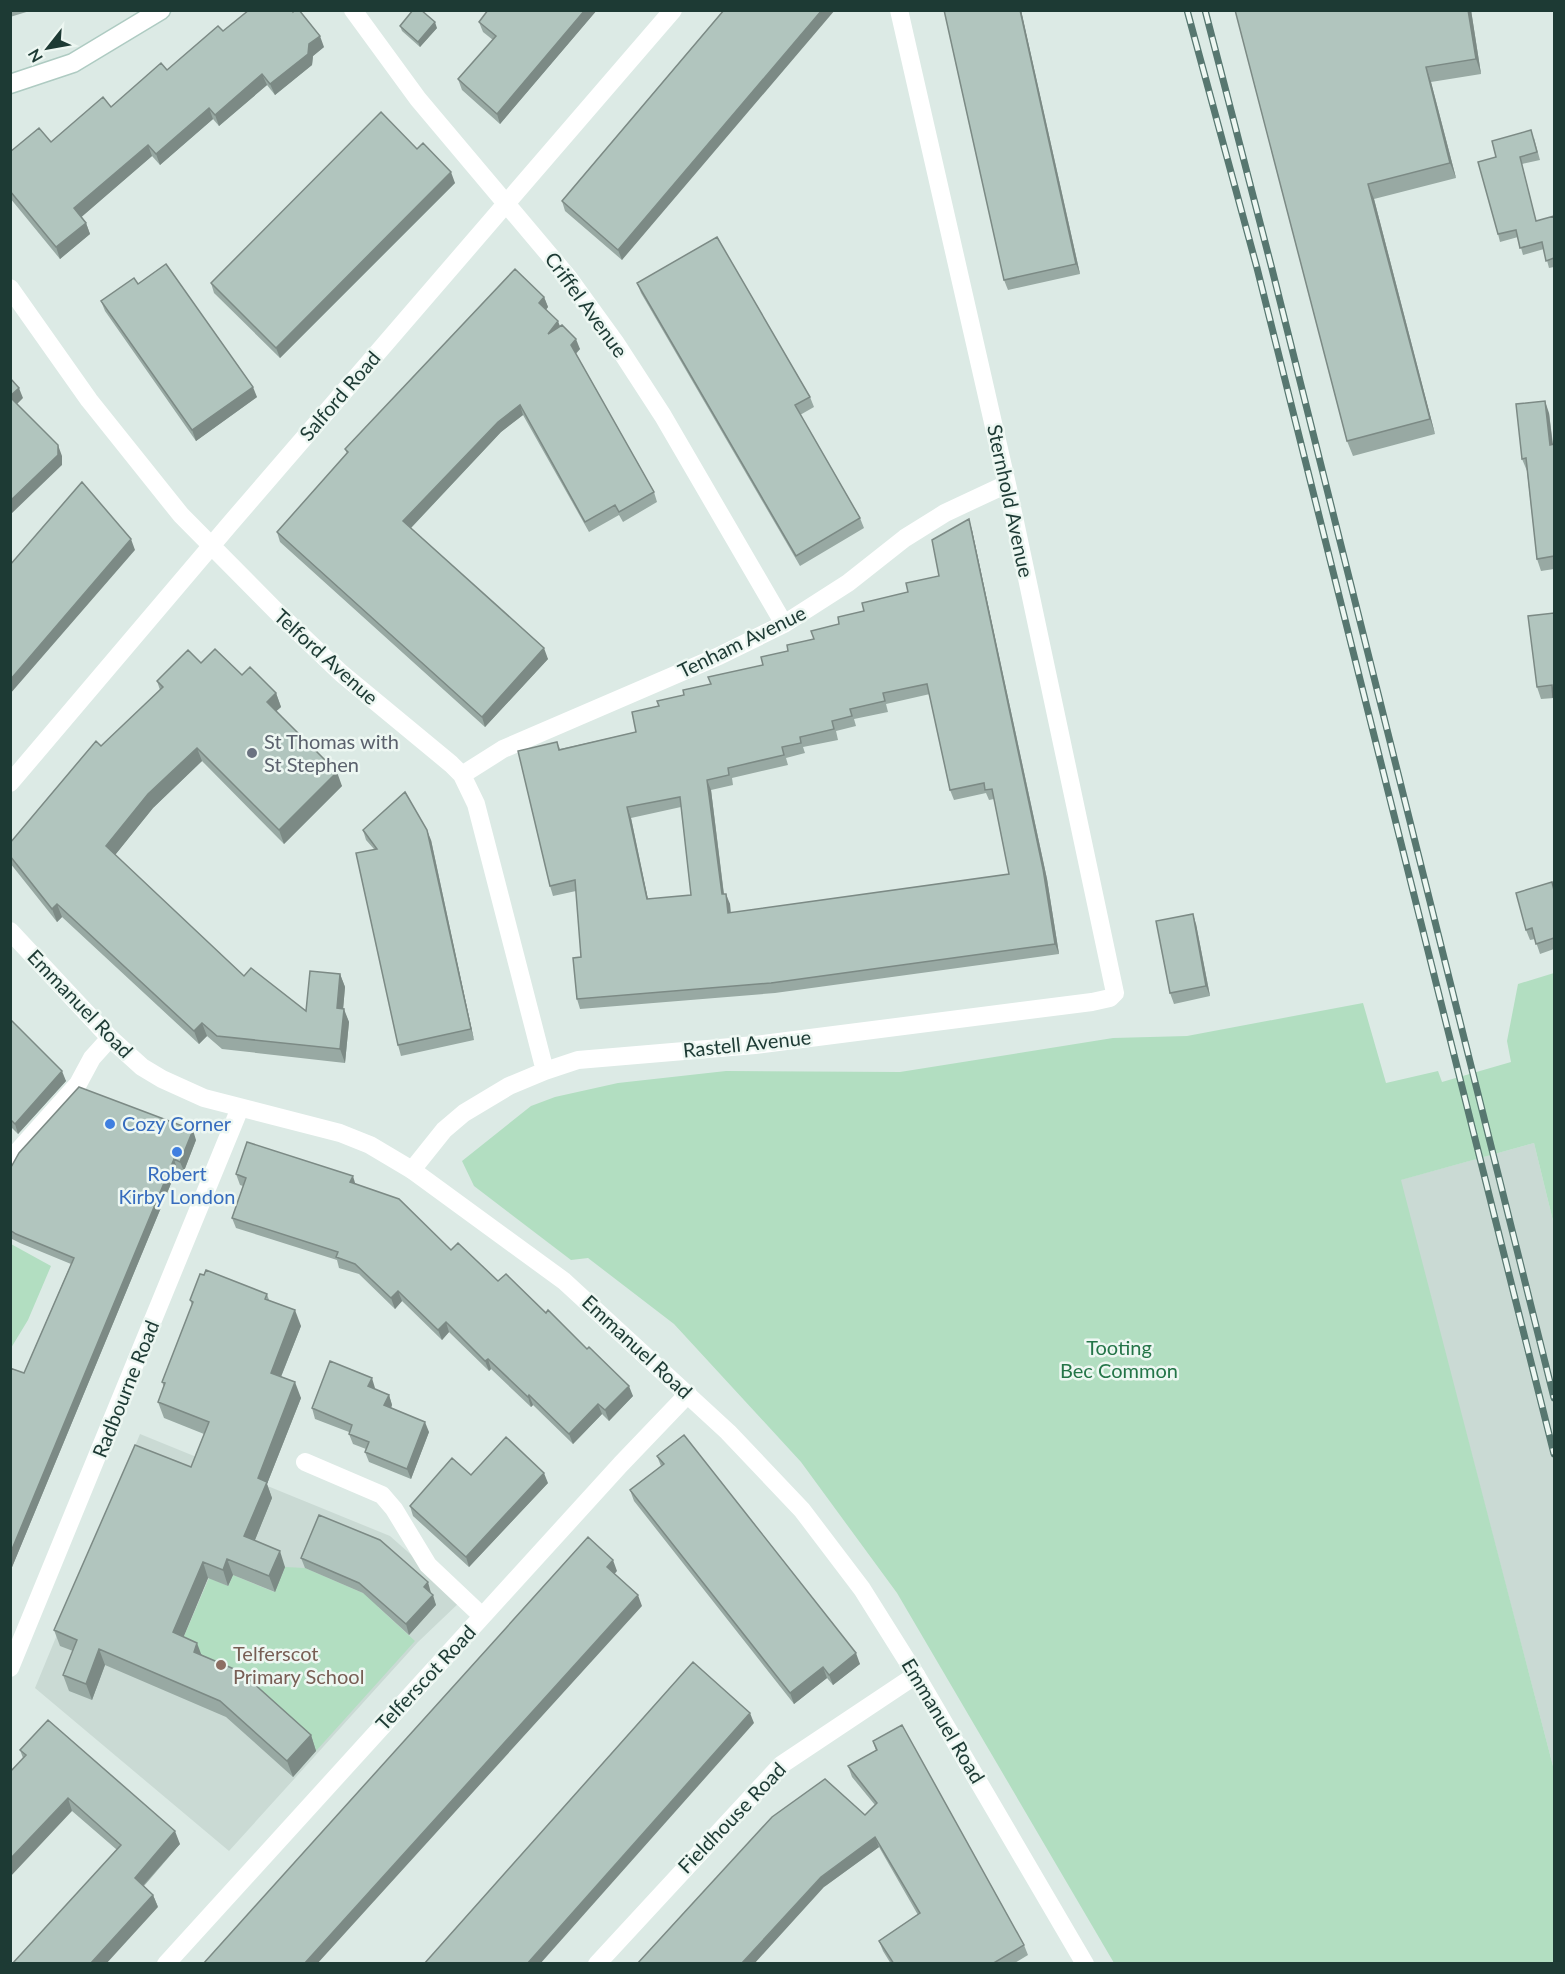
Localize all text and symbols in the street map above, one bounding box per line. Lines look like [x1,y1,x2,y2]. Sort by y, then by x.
north arrow [18,18,78,78]
text: N [23,46,46,66]
street label: Criffel Avenue [541,247,633,362]
street label: Salford Road [294,346,385,445]
street label: Sternhold Avenue [983,422,1039,579]
street label: Tenham Avenue [674,600,809,682]
street label: Telford Avenue [270,603,384,709]
place label: St Thomas with St Stephen [264,729,399,776]
marker: St Thomas with St Stephen [245,746,259,760]
street label: Emmanuel Road [23,944,138,1062]
street label: Rastell Avenue [682,1024,812,1062]
place label: Cozy Corner [122,1111,232,1135]
marker: Cozy Corner [103,1117,117,1131]
marker: Robert Kirby London [170,1145,184,1159]
place label: Robert Kirby London [119,1161,235,1208]
street label: Emmanuel Road [578,1289,697,1403]
street label: Radbourne Road [87,1317,163,1461]
park label: Tooting Bec Common [1060,1335,1178,1382]
street label: Telferscot Road [370,1620,480,1735]
place label: Telferscot Primary School [233,1641,364,1688]
street label: Emmanuel Road [897,1654,991,1787]
marker: Telferscot Primary School [214,1658,228,1672]
street label: Fieldhouse Road [672,1757,790,1878]

